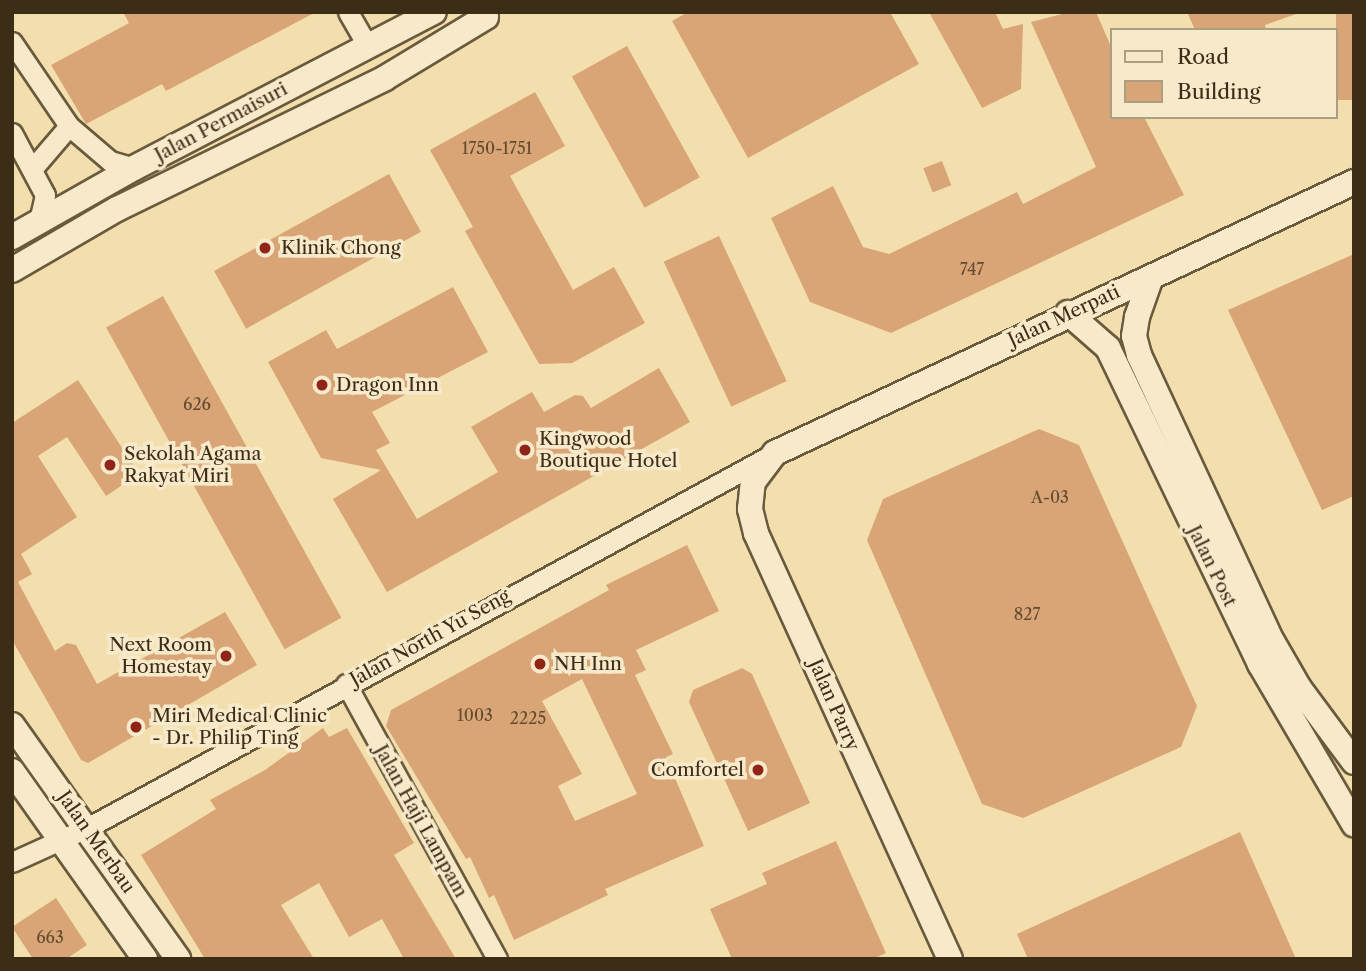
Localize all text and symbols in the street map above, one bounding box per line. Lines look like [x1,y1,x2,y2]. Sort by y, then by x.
legend [1110,28,1338,119]
text: Road [1177,44,1229,69]
street label: Jalan Permaisuri [151,77,291,167]
text: Building [1177,79,1261,104]
house number: 1750-1751 [462,138,532,158]
place label: Klinik Chong [281,237,401,259]
marker: Klinik Chong [255,238,275,258]
house number: 747 [960,259,984,279]
street label: Jalan Merpati [1004,280,1124,352]
place label: Dragon Inn [336,374,439,396]
marker: Dragon Inn [314,377,330,393]
house number: 626 [183,394,211,414]
place label: Kingwood Boutique Hotel [539,428,677,472]
marker: Kingwood Boutique Hotel [517,442,533,458]
place label: Sekolah Agama Rakyat Miri [124,443,262,487]
marker: Sekolah Agama Rakyat Miri [102,457,118,473]
house number: A-03 [1031,487,1069,507]
street label: Jalan Post [1183,522,1241,610]
street label: Jalan North Yu Seng [346,584,514,692]
house number: 827 [1014,604,1040,624]
place label: Next Room Homestay [109,634,212,678]
marker: Next Room Homestay [218,648,234,664]
place label: NH Inn [554,653,622,675]
marker: NH Inn [532,656,548,672]
street label: Jalan Parry [804,656,864,754]
place label: Miri Medical Clinic - Dr. Philip Ting [152,705,327,749]
house number: 1003 [457,705,493,725]
house number: 2225 [510,708,546,728]
marker: Miri Medical Clinic - Dr. Philip Ting [126,717,146,737]
street label: Jalan Haji Lampam [370,741,472,901]
place label: Comfortel [651,759,744,781]
marker: Comfortel [750,762,766,778]
street label: Jalan Merbau [52,786,140,898]
house number: 663 [36,927,64,947]

